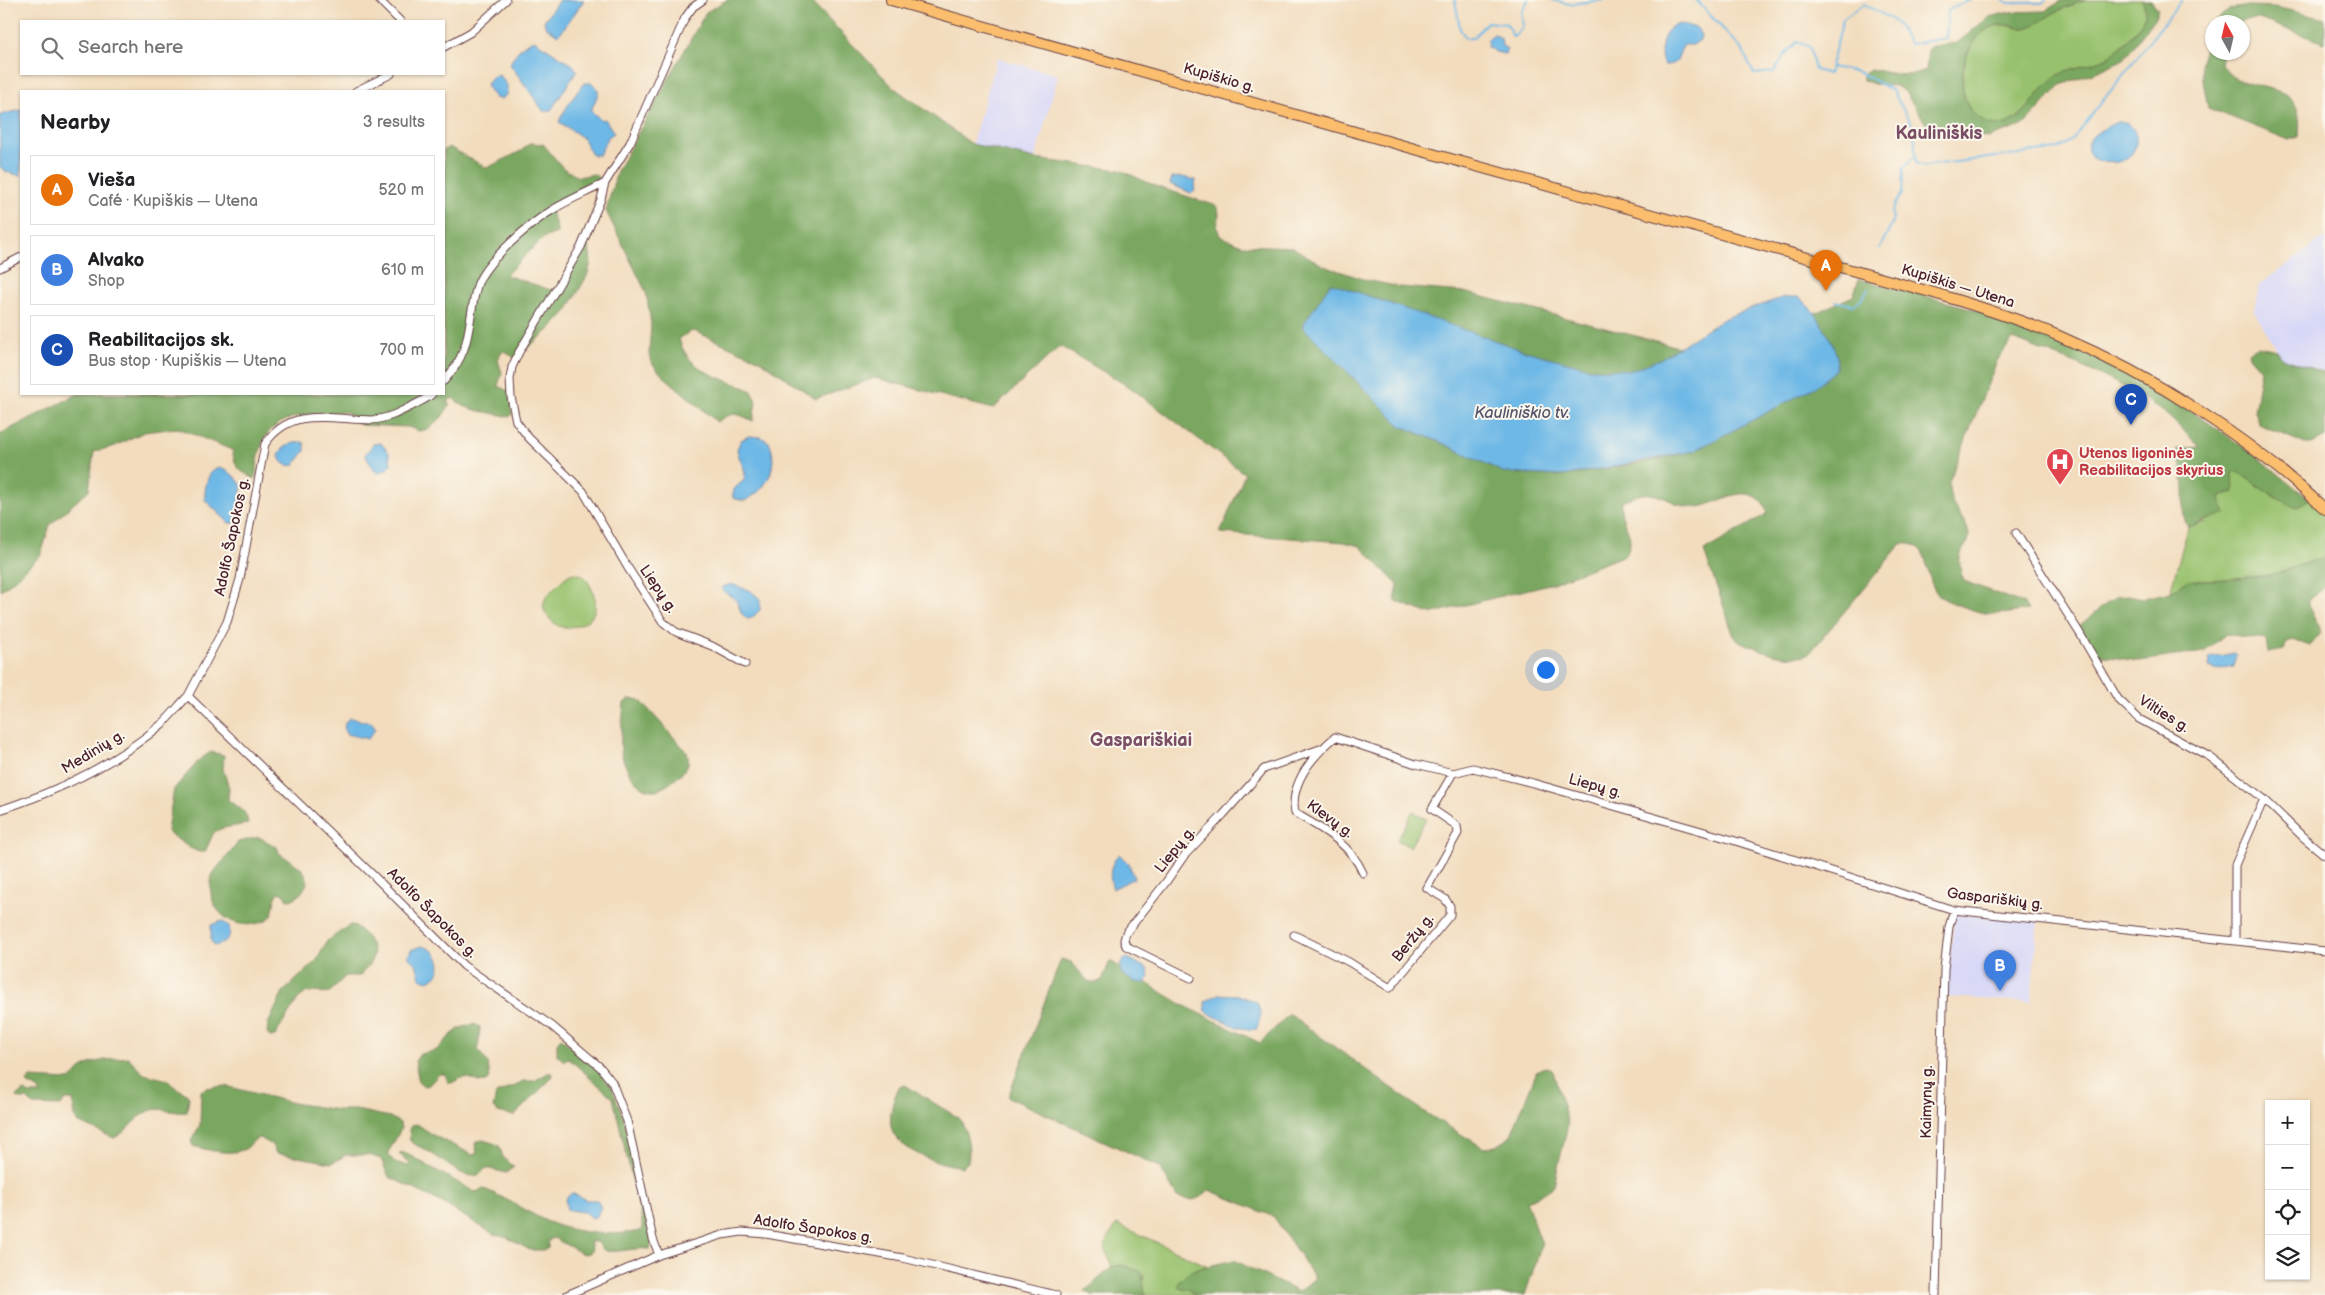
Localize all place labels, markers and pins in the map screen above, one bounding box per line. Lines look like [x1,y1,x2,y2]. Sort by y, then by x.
pin: A [1810,250,1842,291]
pin: C [2115,384,2147,425]
place label: Utenos ligoninės Reabilitacijos skyrius [2079,444,2223,480]
hospital icon: Utenos ligoninės Reabilitacijos skyrius [2045,447,2075,486]
pin: B [1984,950,2016,991]

